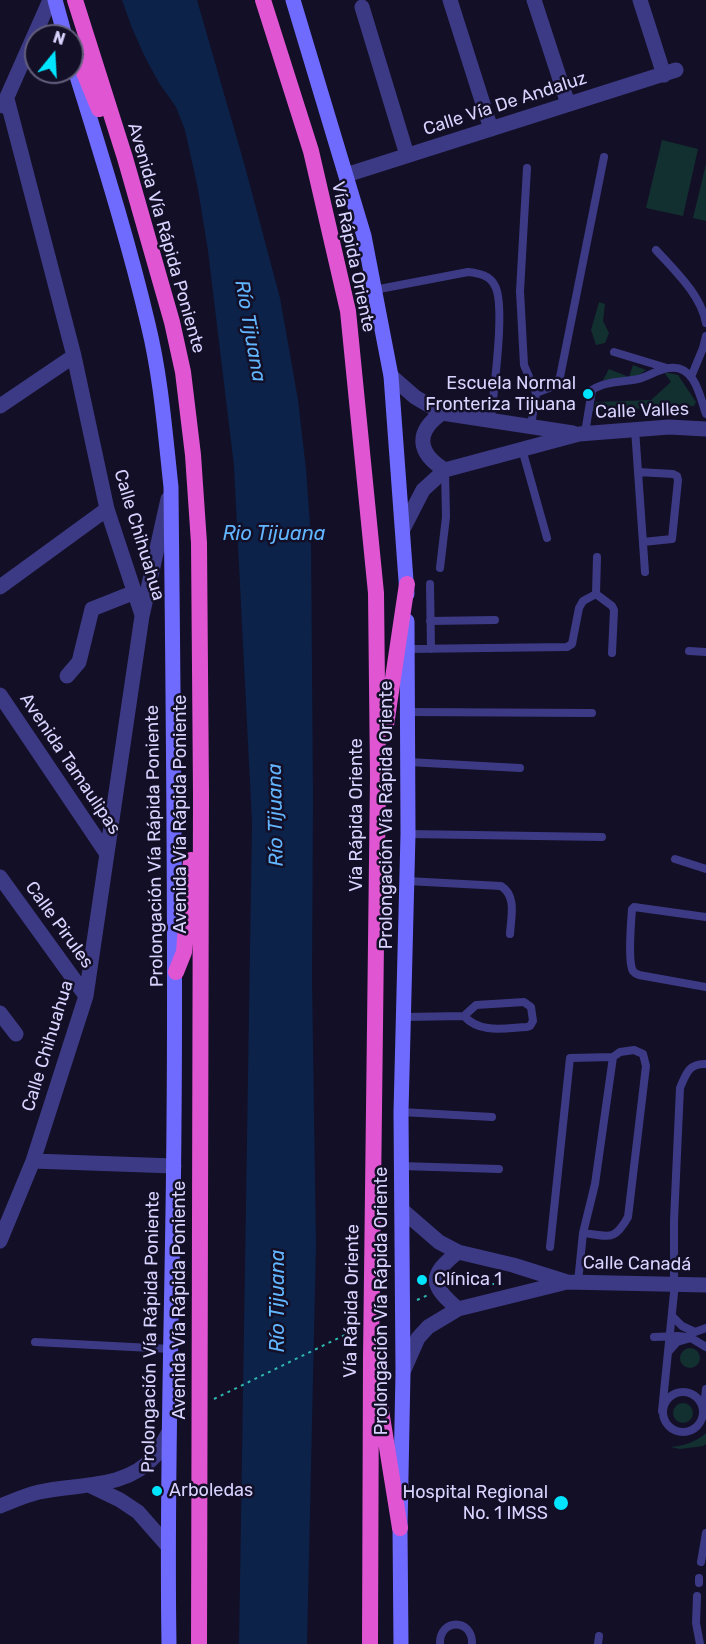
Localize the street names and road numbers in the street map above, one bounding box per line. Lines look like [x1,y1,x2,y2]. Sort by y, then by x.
street label: Calle Vía De Andaluz [421,67,589,141]
street label: Avenida Vía Rápida Poniente [123,120,209,356]
street label: Vía Rápida Oriente [326,180,380,334]
street label: Calle Valles [595,399,689,423]
street label: Calle Chihuahua [109,467,169,603]
street label: Prolongación Vía Rápida Oriente [376,681,398,949]
street label: Avenida Tamaulipas [15,689,125,839]
street label: Avenida Vía Rápida Poniente [170,695,192,933]
street label: Prolongación Vía Rápida Poniente [142,705,168,987]
street label: Vía Rápida Oriente [346,738,368,892]
street label: Calle Pirules [20,877,98,973]
street label: Calle Chihuahua [18,978,78,1114]
street label: Prolongación Vía Rápida Oriente [371,1167,393,1435]
street label: Avenida Vía Rápida Poniente [169,1181,191,1419]
street label: Prolongación Vía Rápida Poniente [138,1191,164,1473]
street label: Vía Rápida Oriente [340,1224,364,1378]
street label: Calle Canadá [583,1252,691,1276]

